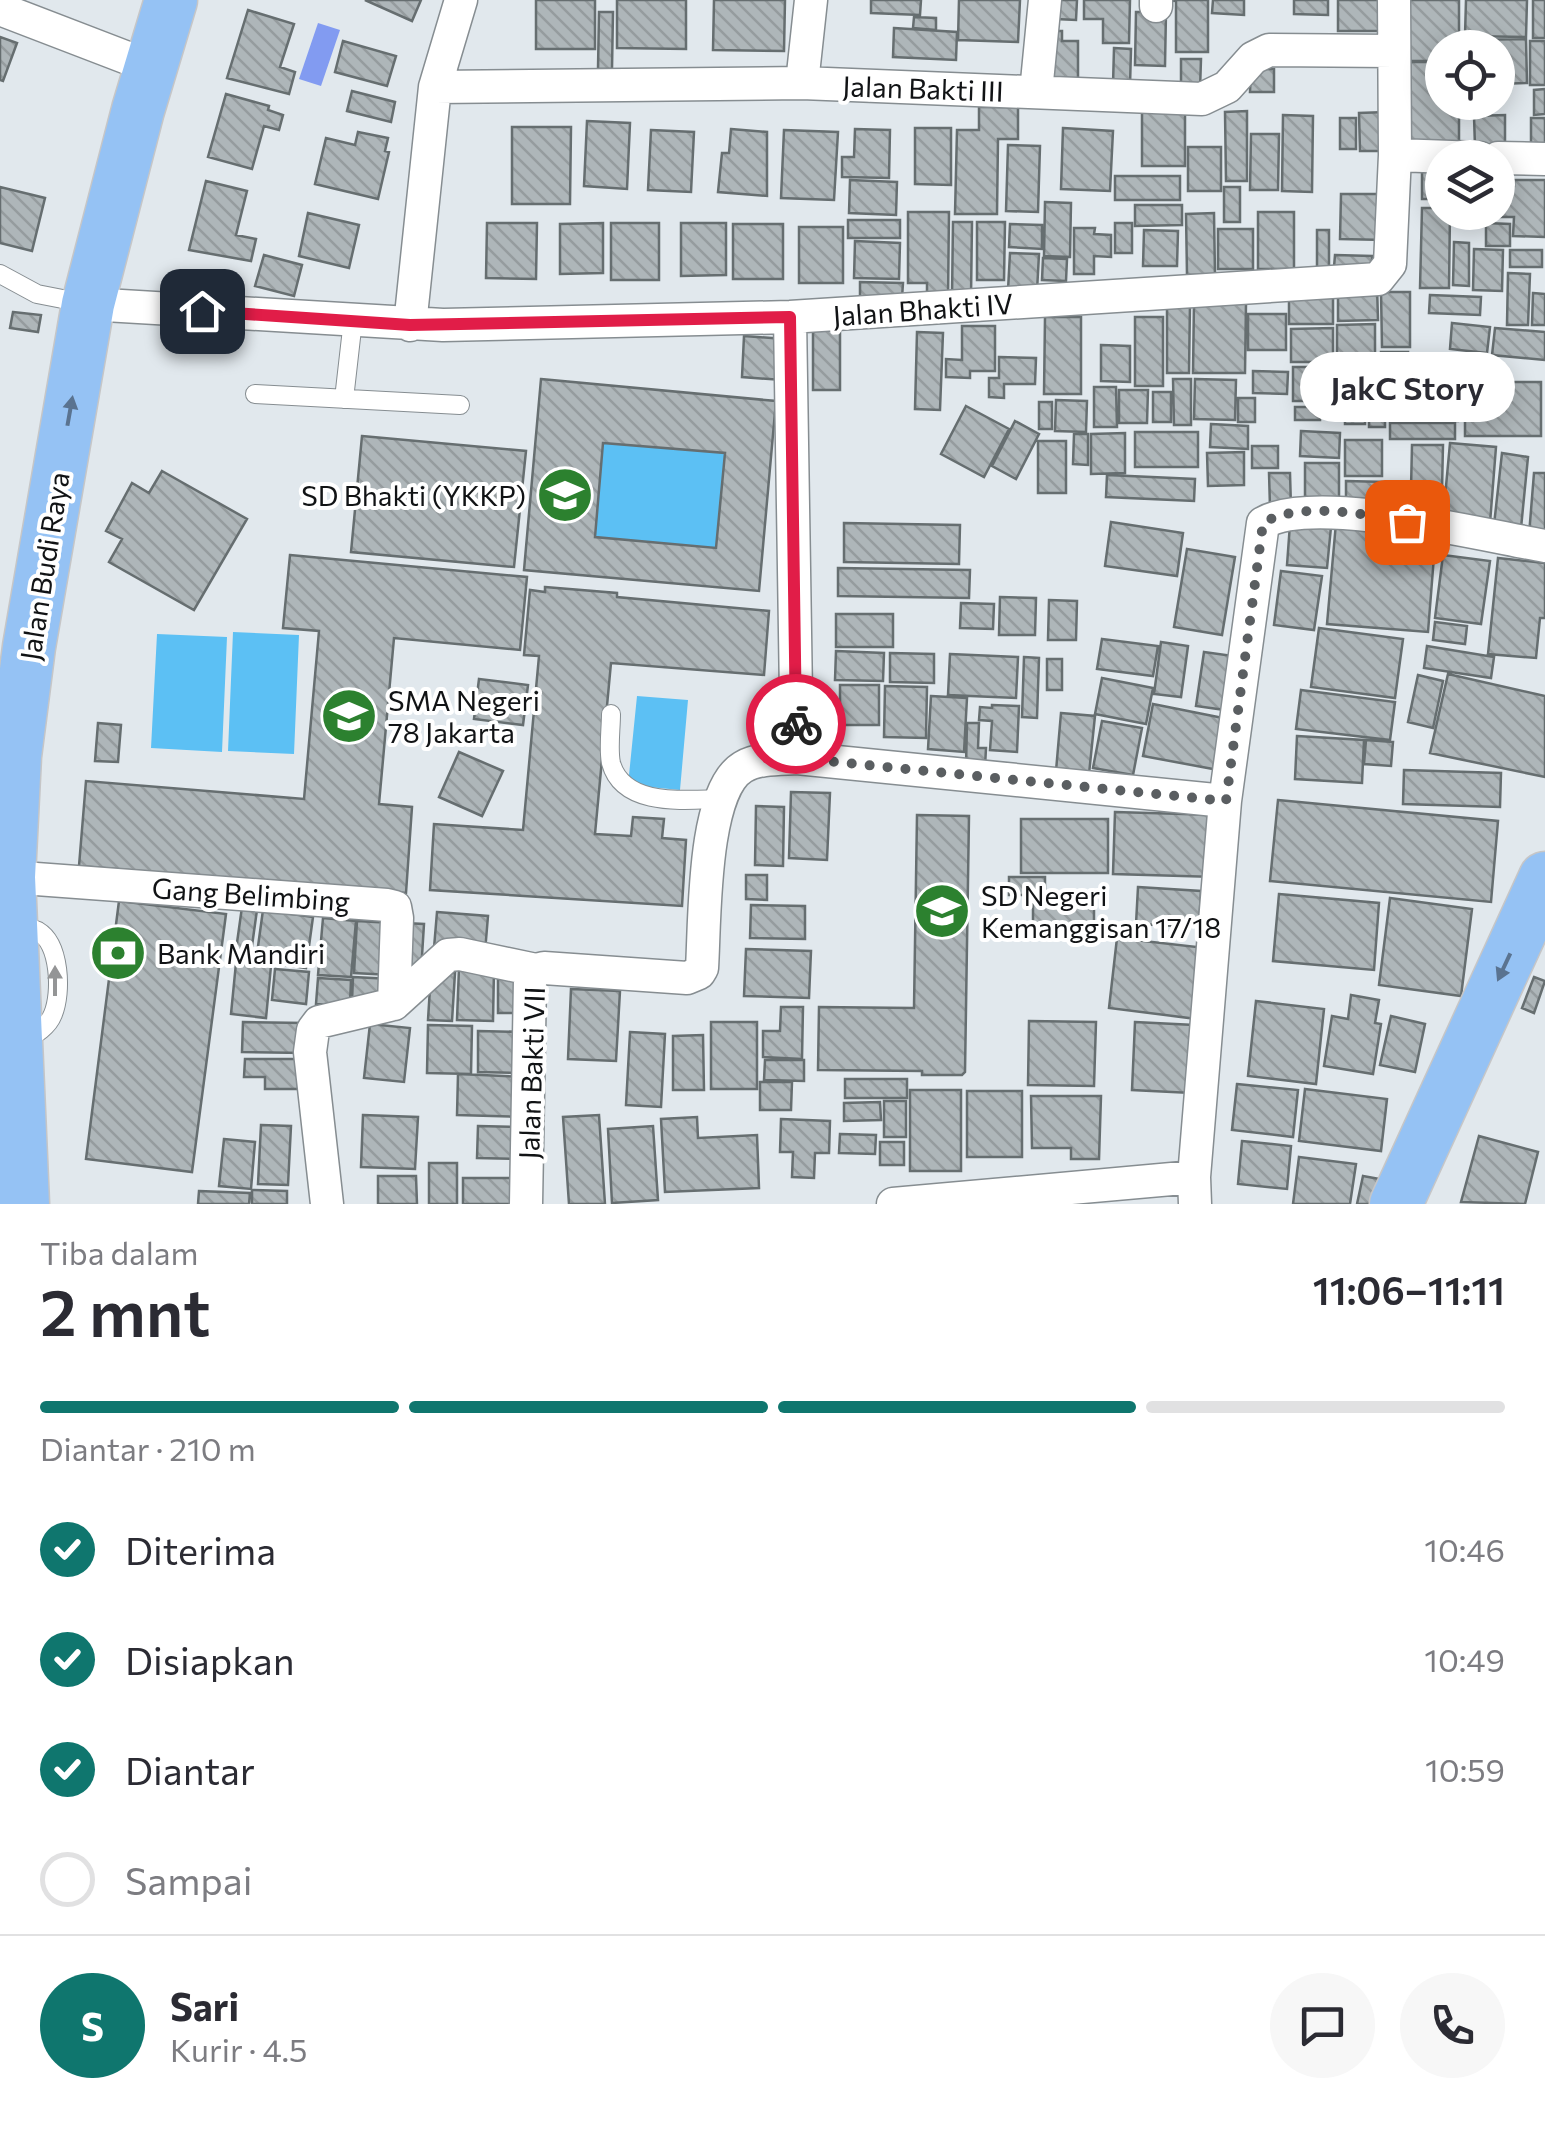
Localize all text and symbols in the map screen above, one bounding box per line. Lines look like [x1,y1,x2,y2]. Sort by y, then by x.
map controls [1425,30,1515,230]
button: locate [1425,30,1515,120]
street label: Jalan Bakti III [842,68,1004,108]
button: layers [1425,140,1515,230]
pin [160,269,245,354]
icon: home [175,284,230,339]
street label: Jalan Bhakti IV [832,286,1014,332]
callout: JakC Story [1300,352,1514,422]
text: JakC Story [1330,367,1485,407]
one-way arrow [63,395,78,427]
school or university icon: SD Bhakti (YKKP) [535,465,595,525]
street label: Jalan Budi Raya [12,469,76,663]
place label: SD Bhakti (YKKP) [301,478,526,512]
pin [1365,480,1450,565]
icon: bag [1380,495,1435,550]
courier [746,674,846,774]
place label: SMA Negeri 78 Jakarta [388,683,540,749]
school or university icon: SMA Negeri 78 Jakarta [319,686,379,746]
icon: bike [769,697,824,752]
street label: Gang Belimbing [151,870,351,918]
place label: SD Negeri Kemanggisan 17/18 [981,878,1221,944]
school or university icon: SD Negeri Kemanggisan 17/18 [912,881,972,941]
bank icon: Bank Mandiri [88,923,148,983]
place label: Bank Mandiri [157,936,325,970]
one-way arrow [1496,953,1513,982]
one-way arrow [47,965,63,996]
street label: Jalan Bakti VII [511,986,551,1160]
text: Tiba dalam [40,1232,199,1272]
text: 11:06–11:11 [1313,1266,1505,1313]
text: 2 mnt [40,1270,210,1349]
text: Diantar · 210 m [40,1428,256,1468]
icon: check [40,1522,95,1577]
text: Diterima [125,1526,276,1573]
text: 10:46 [1424,1529,1505,1569]
icon: check [40,1632,95,1687]
text: Disiapkan [125,1636,294,1683]
text: 10:49 [1424,1639,1505,1679]
icon: check [40,1742,95,1797]
text: Diantar [125,1746,255,1793]
text: 10:59 [1425,1749,1505,1789]
text: Sampai [125,1856,252,1903]
button: chat [1270,1973,1375,2078]
button: phone [1400,1973,1505,2078]
text: Sari [170,1982,239,2029]
text: S [81,2002,104,2049]
text: Kurir · 4.5 [170,2029,307,2069]

